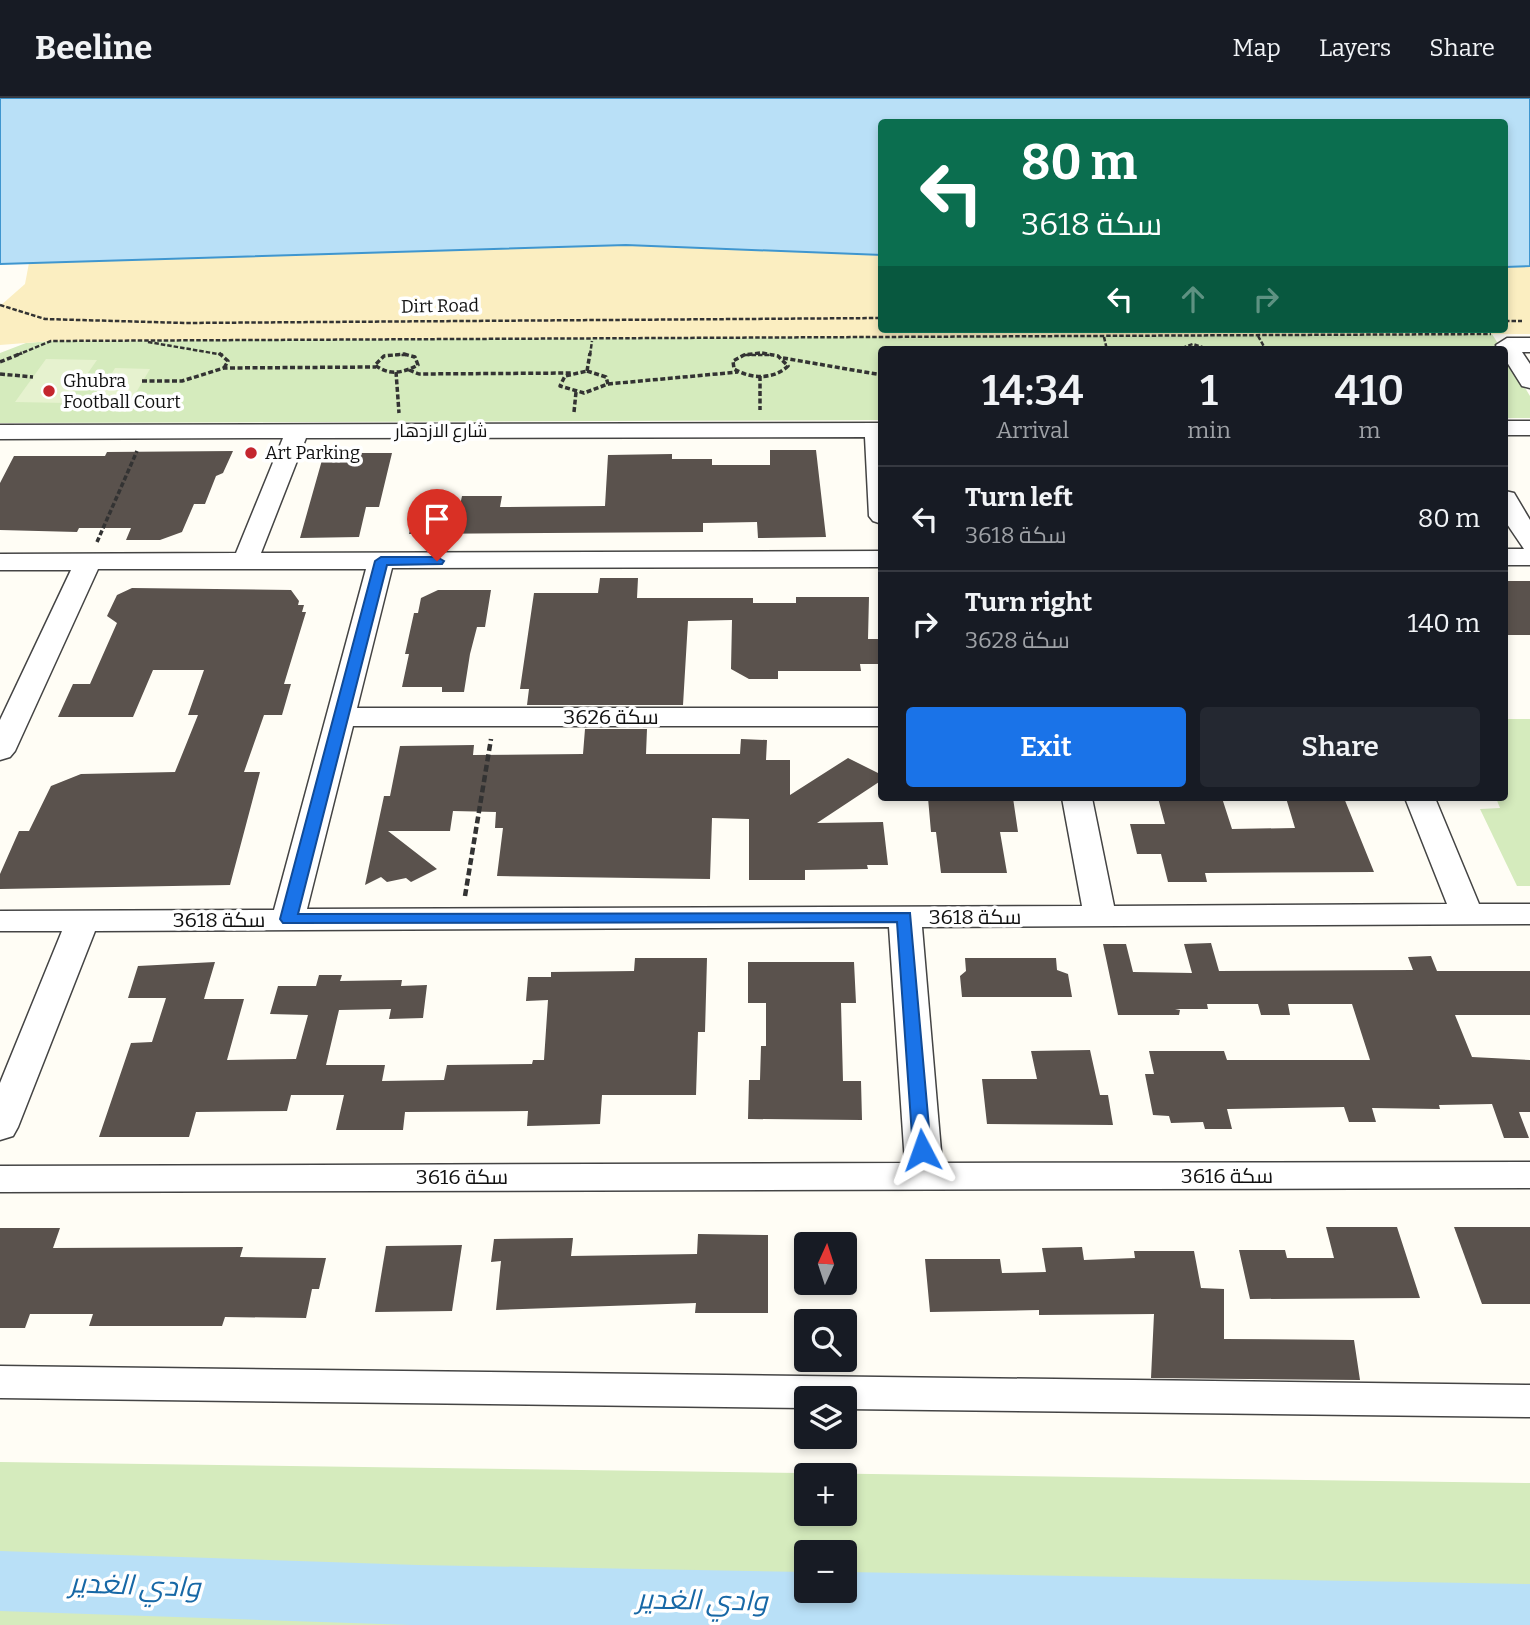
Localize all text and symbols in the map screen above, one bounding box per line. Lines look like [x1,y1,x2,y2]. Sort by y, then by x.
text: Beeline [35,28,152,68]
text: Map [1233,34,1281,62]
text: Layers [1319,34,1391,62]
text: Share [1429,34,1495,62]
text: 80 m [1021,133,1137,192]
icon: left [906,147,997,238]
text: سكة 3618 [1021,205,1162,243]
icon: left [1101,280,1139,318]
icon: ahead [1174,280,1212,318]
icon: right [1247,280,1285,318]
street label: Dirt Road [401,294,480,318]
text: 14:34 [982,366,1084,416]
text: 1 [1200,366,1218,416]
text: 410 [1334,366,1404,416]
place label: Ghubra Football Court [63,370,181,413]
marker: Ghubra Football Court [41,383,57,399]
text: Arrival [996,416,1069,444]
text: min [1187,416,1231,444]
text: m [1358,416,1380,444]
street label: شارع الازدهار [394,420,487,443]
place label: Art Parking [265,442,360,464]
marker: Art Parking [243,445,259,461]
text: Turn left [965,482,1073,513]
pin [407,489,467,561]
icon: arrive [418,500,456,538]
icon: left [906,500,944,538]
text: 80 m [1418,503,1480,534]
text: سكة 3618 [965,521,1067,549]
text: Turn right [965,587,1092,618]
icon: right [906,605,944,643]
text: 140 m [1408,608,1480,639]
text: سكة 3628 [965,626,1070,654]
street label: سكة 3626 [563,704,659,730]
button: Exit [906,707,1186,787]
button: Share [1200,707,1480,787]
street label: سكة 3618 [929,904,1021,930]
street label: سكة 3618 [173,907,265,933]
position arrow [885,1113,959,1187]
street label: سكة 3616 [1181,1163,1273,1189]
street label: سكة 3616 [416,1164,508,1190]
north arrow [794,1232,858,1295]
map controls [794,1232,857,1603]
button: search [794,1309,857,1372]
button: layers [794,1386,857,1449]
button: + [794,1463,857,1526]
button: − [794,1540,857,1603]
water label: وادي الغدير [66,1566,203,1610]
water label: وادي الغدير [633,1582,769,1624]

